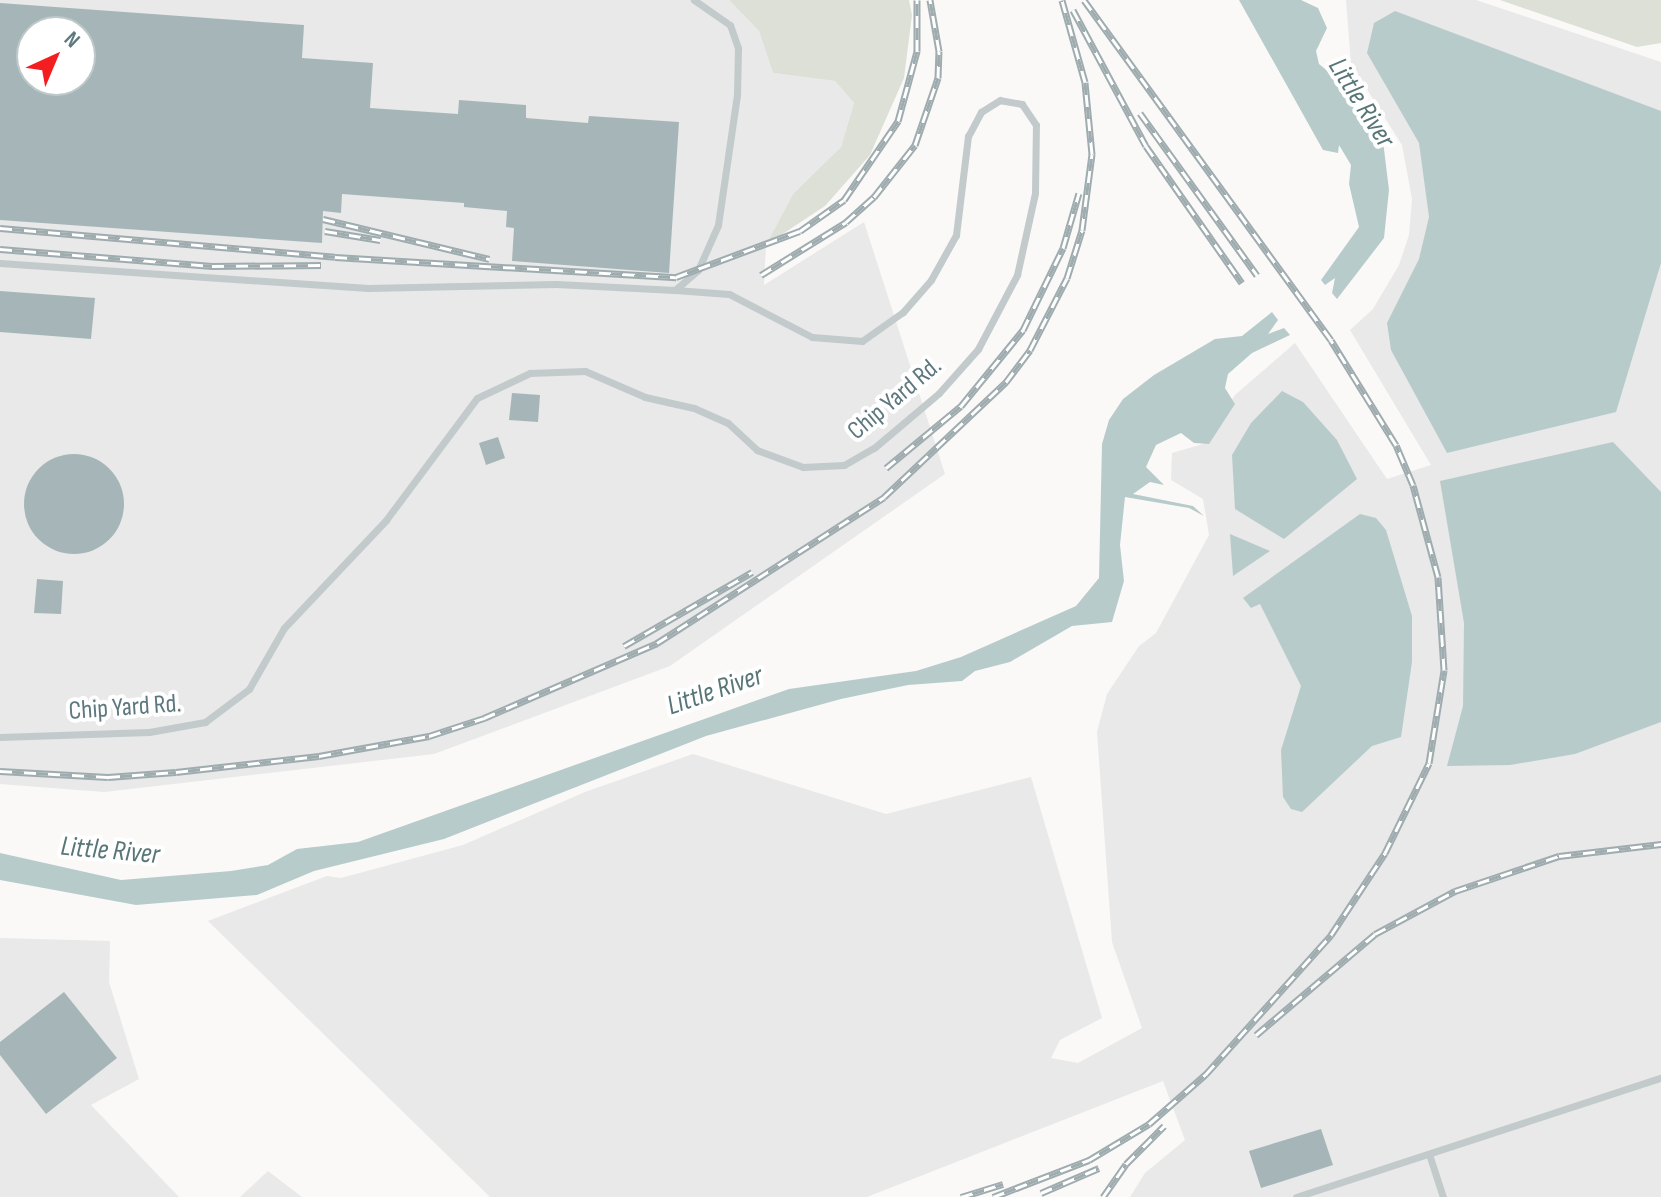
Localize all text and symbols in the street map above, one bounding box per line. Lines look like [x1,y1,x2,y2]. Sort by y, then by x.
north arrow [16,16,96,96]
text: N [58,26,85,54]
water label: Little River [1320,52,1402,154]
street label: Chip Yard Rd. [842,351,948,447]
water label: Little River [663,659,767,723]
street label: Chip Yard Rd. [68,689,182,727]
water label: Little River [59,830,161,872]

